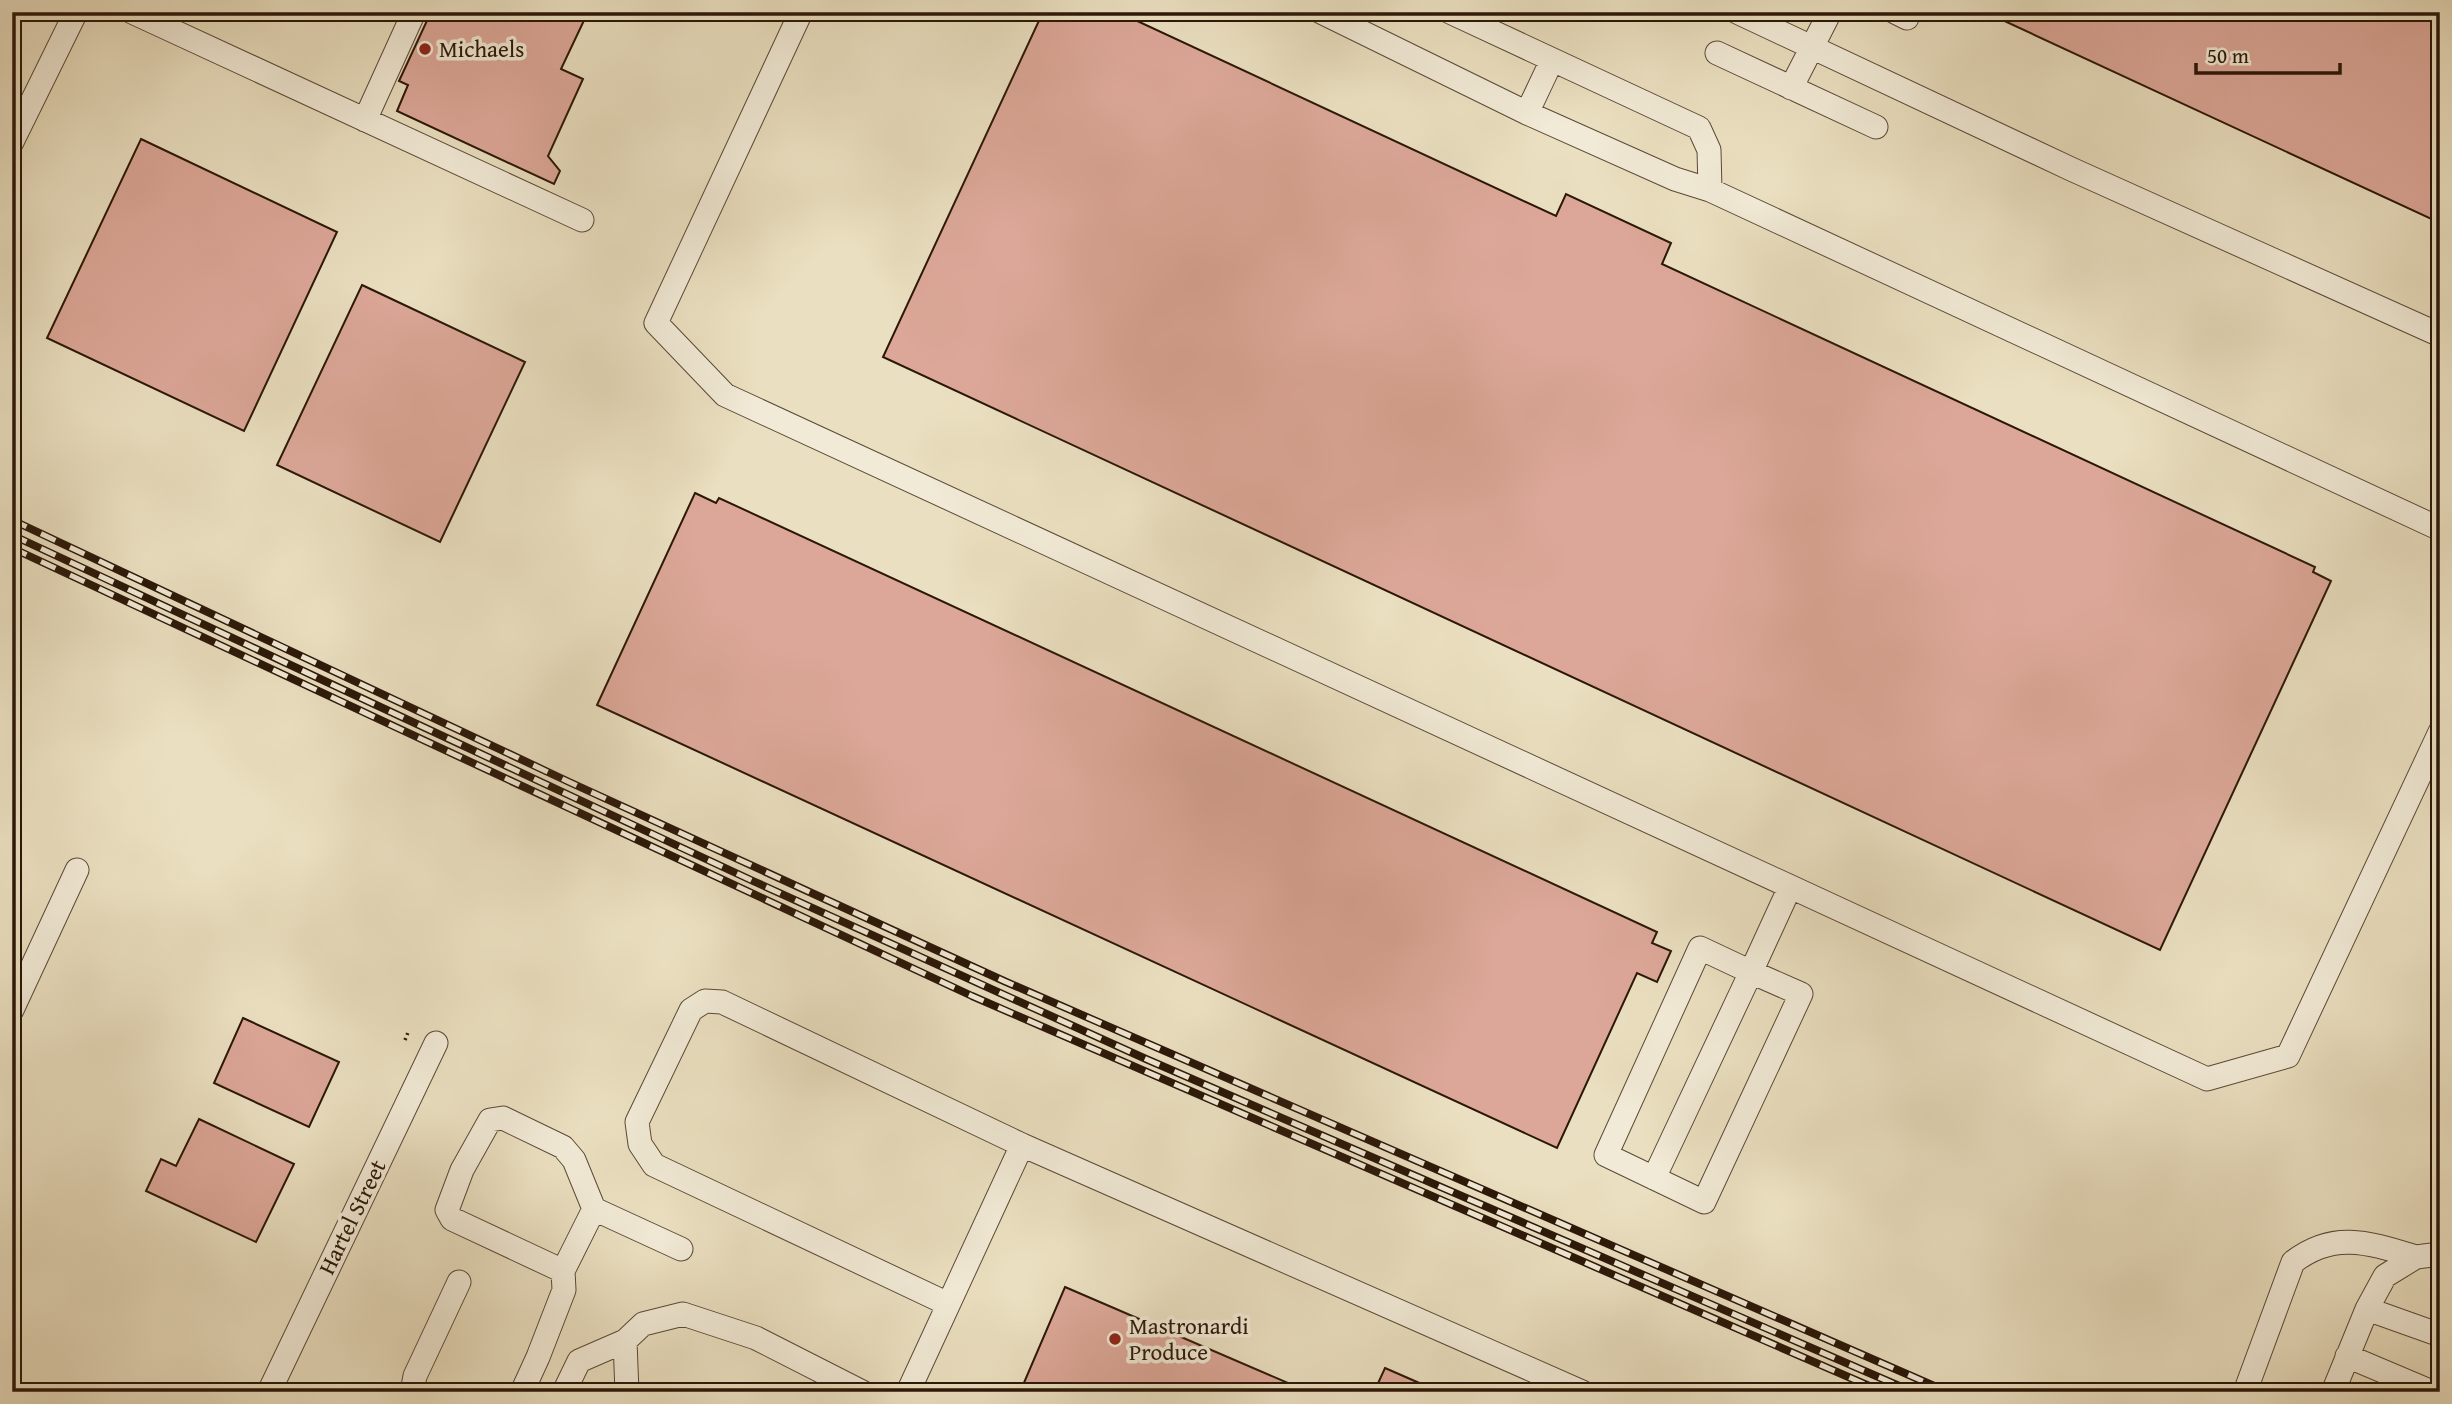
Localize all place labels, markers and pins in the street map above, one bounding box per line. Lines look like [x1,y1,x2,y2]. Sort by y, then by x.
place label: Michaels [439,32,524,65]
marker: Michaels [417,41,433,57]
place label: Mastronardi Produce [1129,1309,1249,1368]
marker: Mastronardi Produce [1107,1331,1123,1347]

